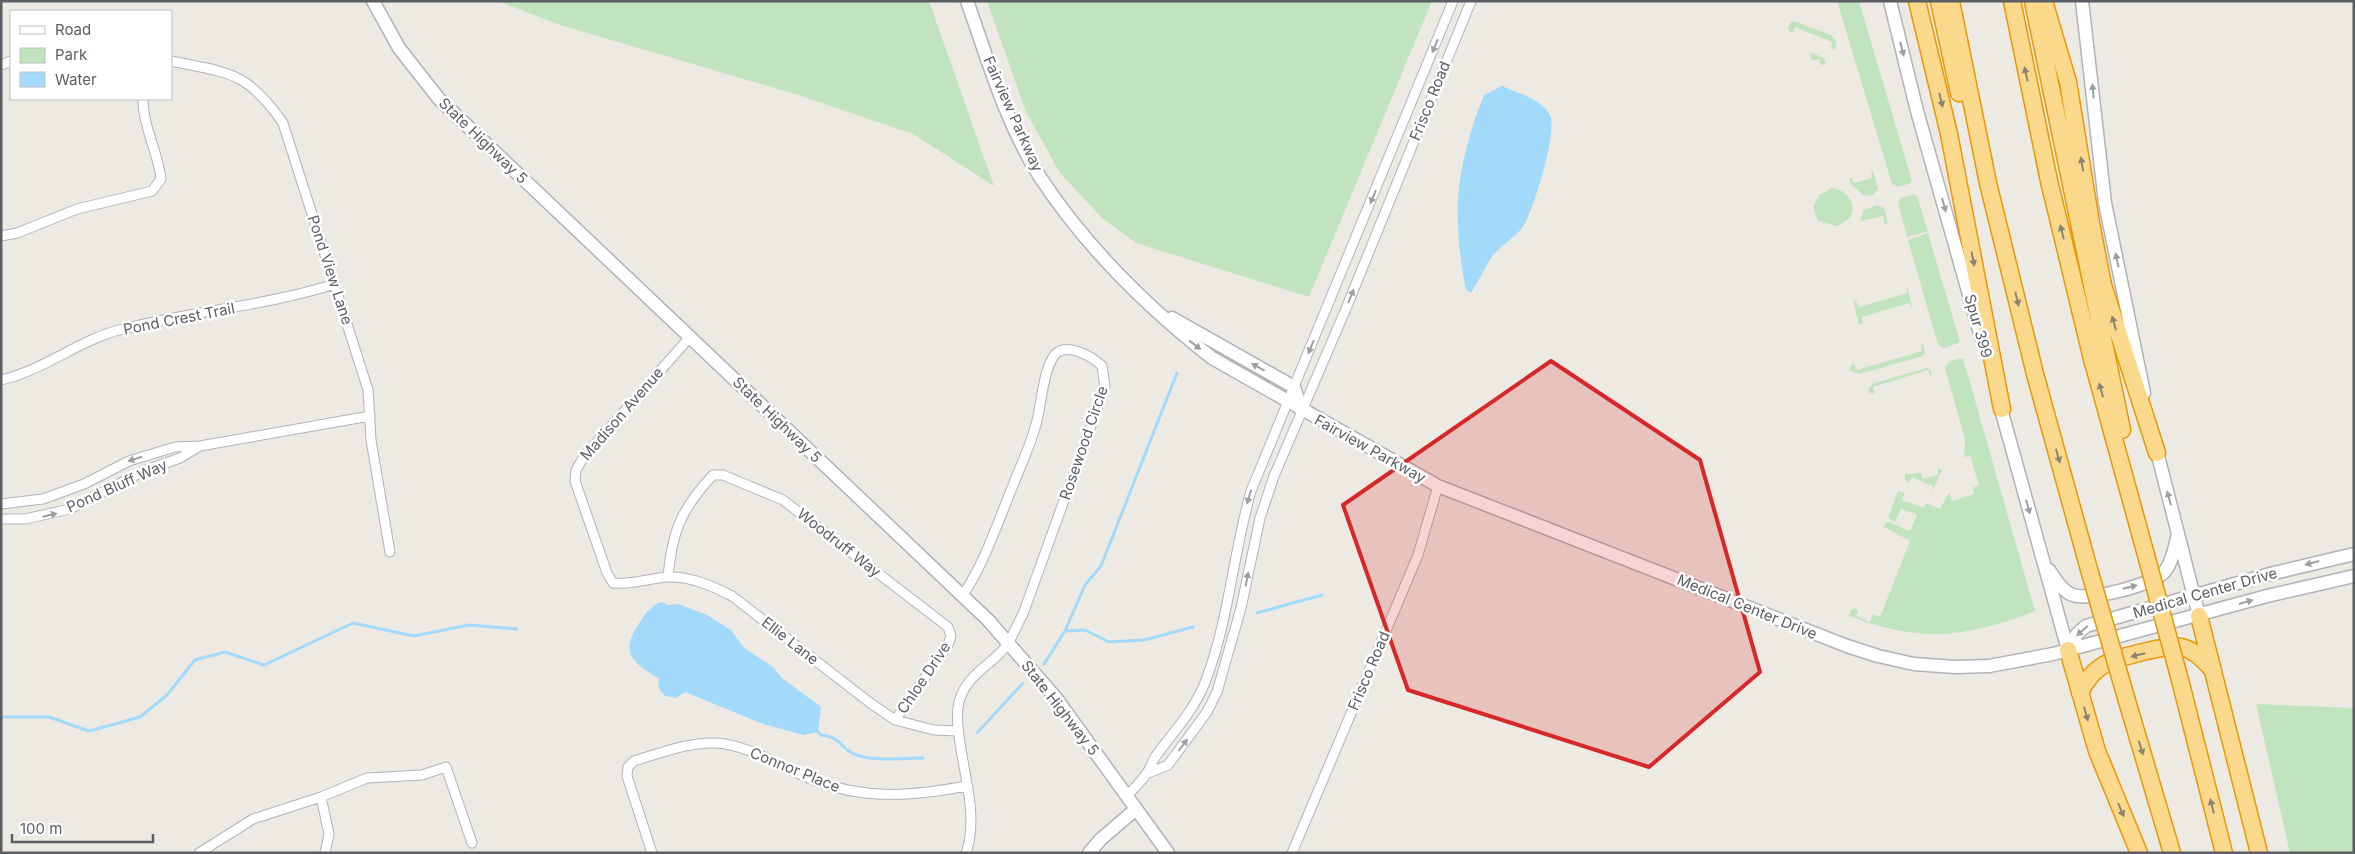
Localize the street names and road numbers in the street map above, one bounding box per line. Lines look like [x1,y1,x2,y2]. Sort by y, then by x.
street label: Fairview Parkway [979,53,1048,175]
street label: Frisco Road [1405,58,1454,143]
street label: State Highway 5 [435,94,532,188]
street label: Pond View Lane [304,213,357,327]
street label: Spur 399 [1960,292,1997,360]
street label: Pond Crest Trail [122,298,236,339]
street label: Madison Avenue [576,363,667,464]
street label: State Highway 5 [729,373,826,467]
street label: Rosewood Circle [1055,383,1112,502]
street label: Fairview Parkway [1311,410,1430,487]
street label: Pond Bluff Way [63,455,171,516]
street label: Woodruff Way [794,504,885,582]
street label: Medical Center Drive [2131,563,2279,622]
street label: Medical Center Drive [1674,570,1820,643]
street label: Ellie Lane [758,612,823,669]
street label: Frisco Road [1343,629,1394,713]
street label: Chloe Drive [893,638,955,717]
street label: State Highway 5 [1017,656,1104,759]
street label: Connor Place [747,743,843,796]

